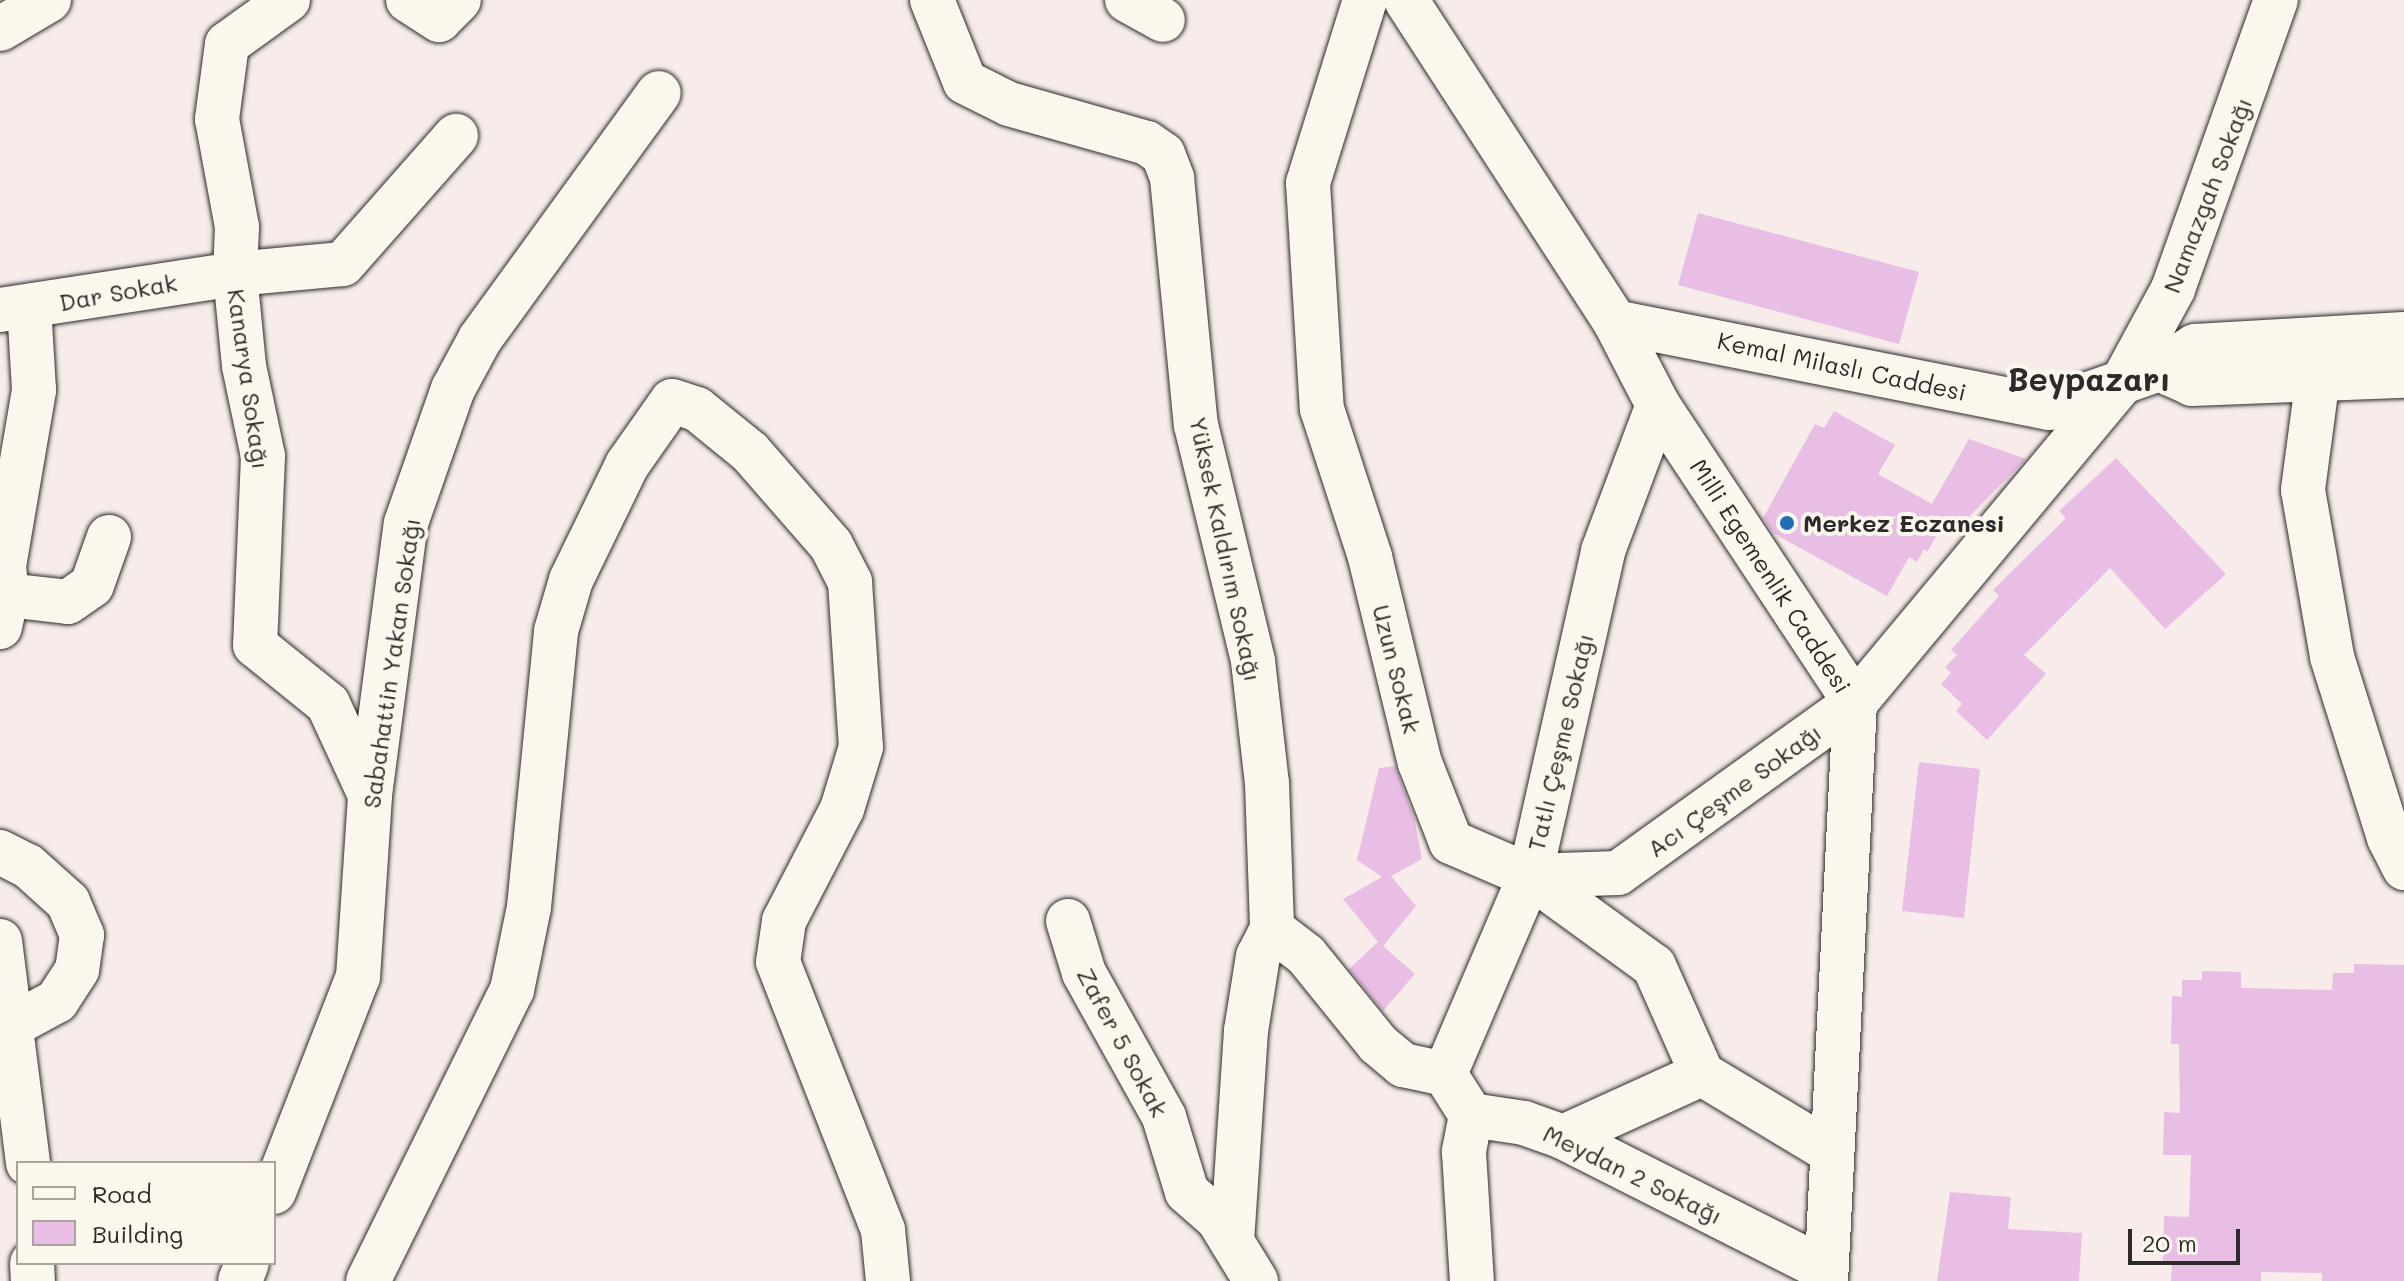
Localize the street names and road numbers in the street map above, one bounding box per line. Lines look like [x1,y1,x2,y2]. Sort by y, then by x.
street label: Namazgah Sokağı [2156,93,2258,297]
street label: Dar Sokak [57,267,179,317]
street label: Kanarya Sokağı [222,287,276,471]
street label: Kemal Milaslı Caddesi [1715,326,1969,406]
street label: Yüksek Kaldırım Sokağı [1184,414,1268,684]
street label: Milli Egemenlik Caddesi [1684,453,1858,699]
street label: Sabahattin Yakan Sokağı [356,516,426,810]
street label: Uzun Sokak [1367,602,1427,736]
street label: Tatlı Çeşme Sokağı [1521,630,1599,854]
street label: Acı Çeşme Sokağı [1641,717,1827,863]
street label: Zafer 5 Sokak [1072,962,1174,1122]
street label: Meydan 2 Sokağı [1539,1118,1727,1230]

